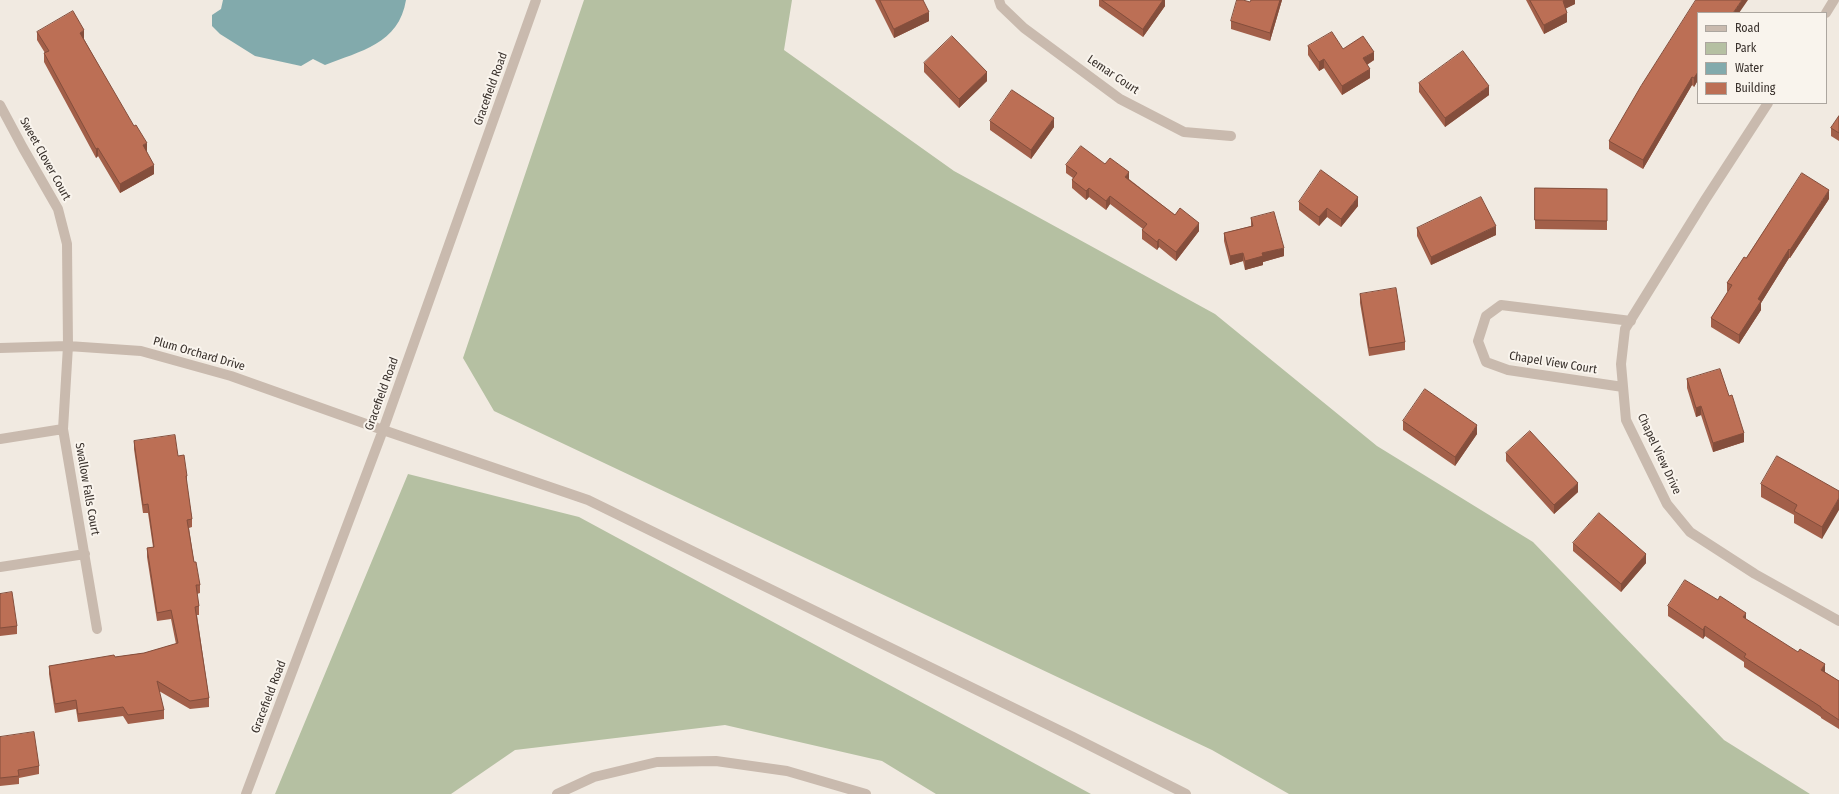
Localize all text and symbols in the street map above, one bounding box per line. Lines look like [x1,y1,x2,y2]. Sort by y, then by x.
legend [1697,12,1827,104]
text: Road [1735,21,1760,35]
text: Park [1735,41,1756,55]
street label: Gracefield Road [471,50,511,128]
street label: Lemar Court [1084,52,1142,98]
text: Water [1735,61,1763,75]
text: Building [1735,81,1775,95]
street label: Sweet Clover Court [16,115,74,203]
street label: Plum Orchard Drive [151,334,247,374]
street label: Chapel View Court [1508,349,1598,377]
street label: Gracefield Road [362,355,402,433]
street label: Chapel View Drive [1634,411,1684,497]
street label: Swallow Falls Court [72,442,102,536]
street label: Gracefield Road [249,659,289,735]

